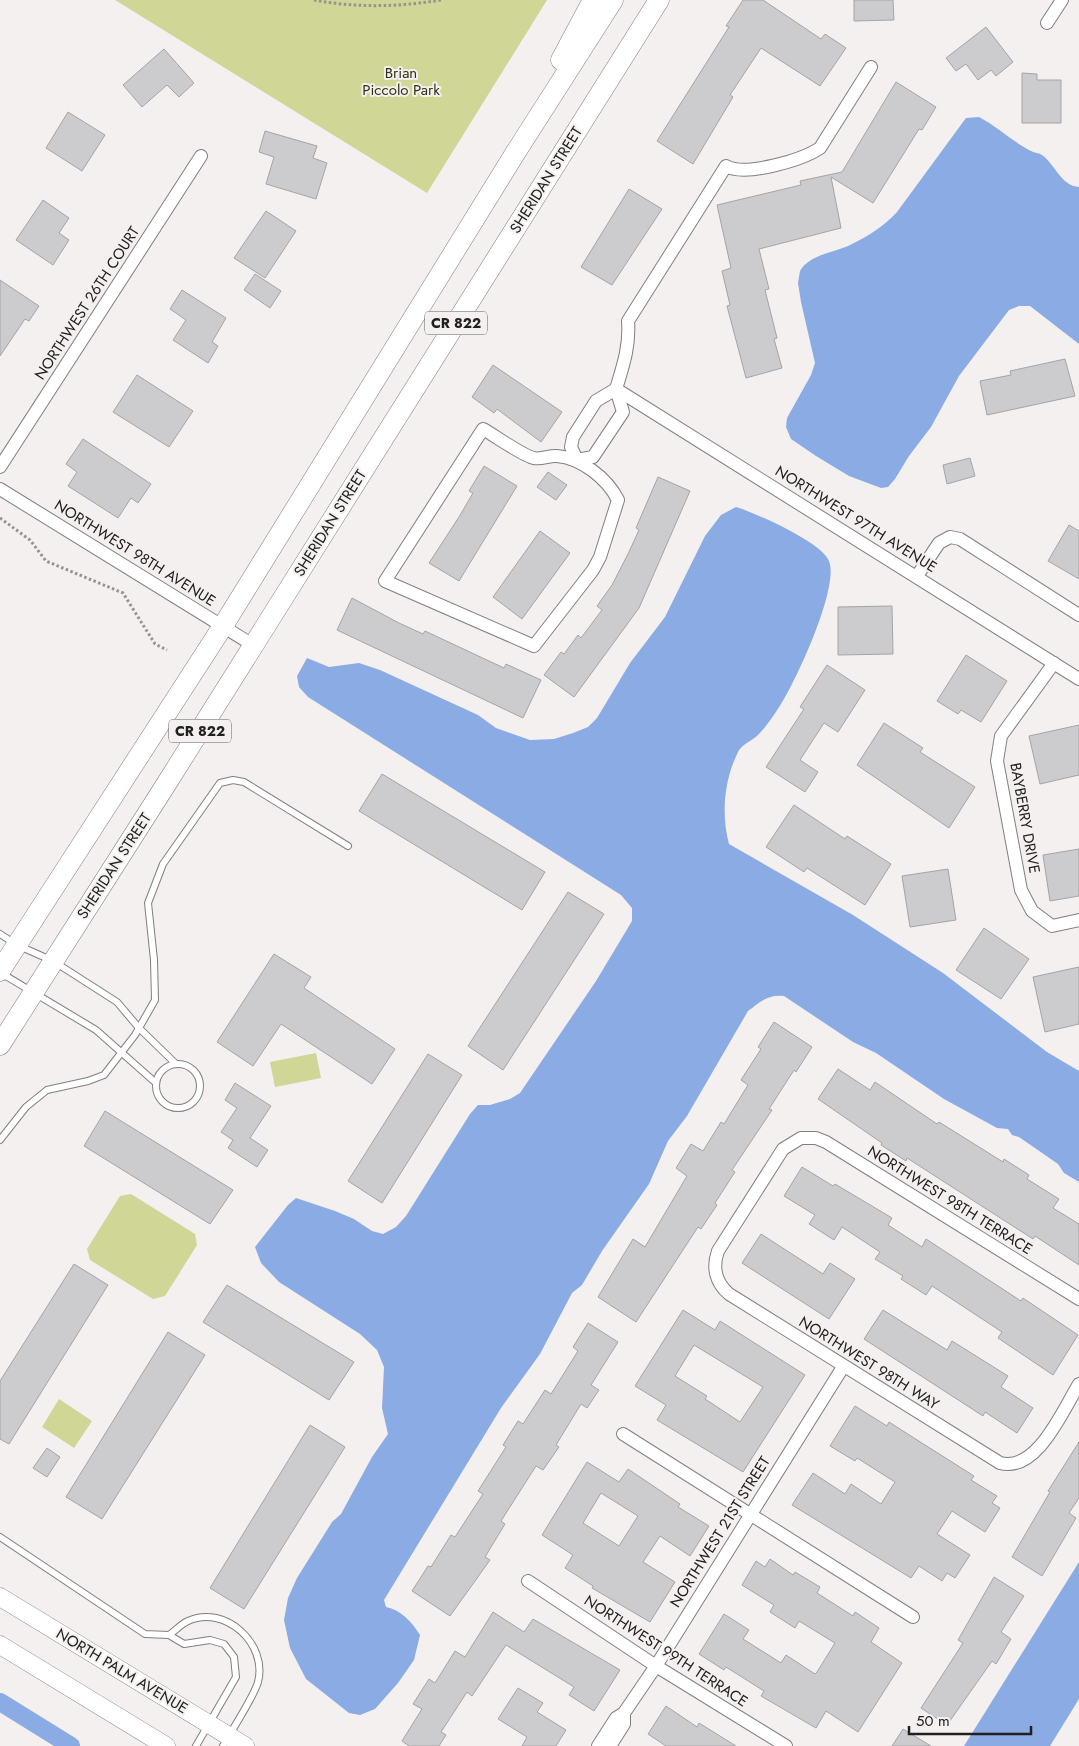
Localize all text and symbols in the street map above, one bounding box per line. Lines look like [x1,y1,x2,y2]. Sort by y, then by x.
park label: Brian Piccolo Park [362,62,440,101]
street label: SHERIDAN STREET [504,122,588,238]
street label: NORTHWEST 26TH COURT [29,222,145,384]
road number: CR 822 [425,312,487,334]
street label: NORTHWEST 97TH AVENUE [771,460,941,578]
street label: SHERIDAN STREET [288,465,372,581]
street label: NORTHWEST 98TH AVENUE [50,494,220,612]
road number: CR 822 [169,719,231,742]
street label: BAYBERRY DRIVE [1004,761,1046,875]
street label: SHERIDAN STREET [72,809,156,923]
street label: NORTHWEST 98TH TERRACE [863,1140,1037,1260]
street label: NORTHWEST 98TH WAY [795,1311,944,1415]
street label: NORTHWEST 21ST STREET [664,1452,776,1612]
street label: NORTHWEST 99TH TERRACE [580,1590,752,1712]
street label: NORTH PALM AVENUE [52,1623,192,1719]
scale bar [909,1704,1032,1736]
text: 50 m [916,1710,950,1732]

